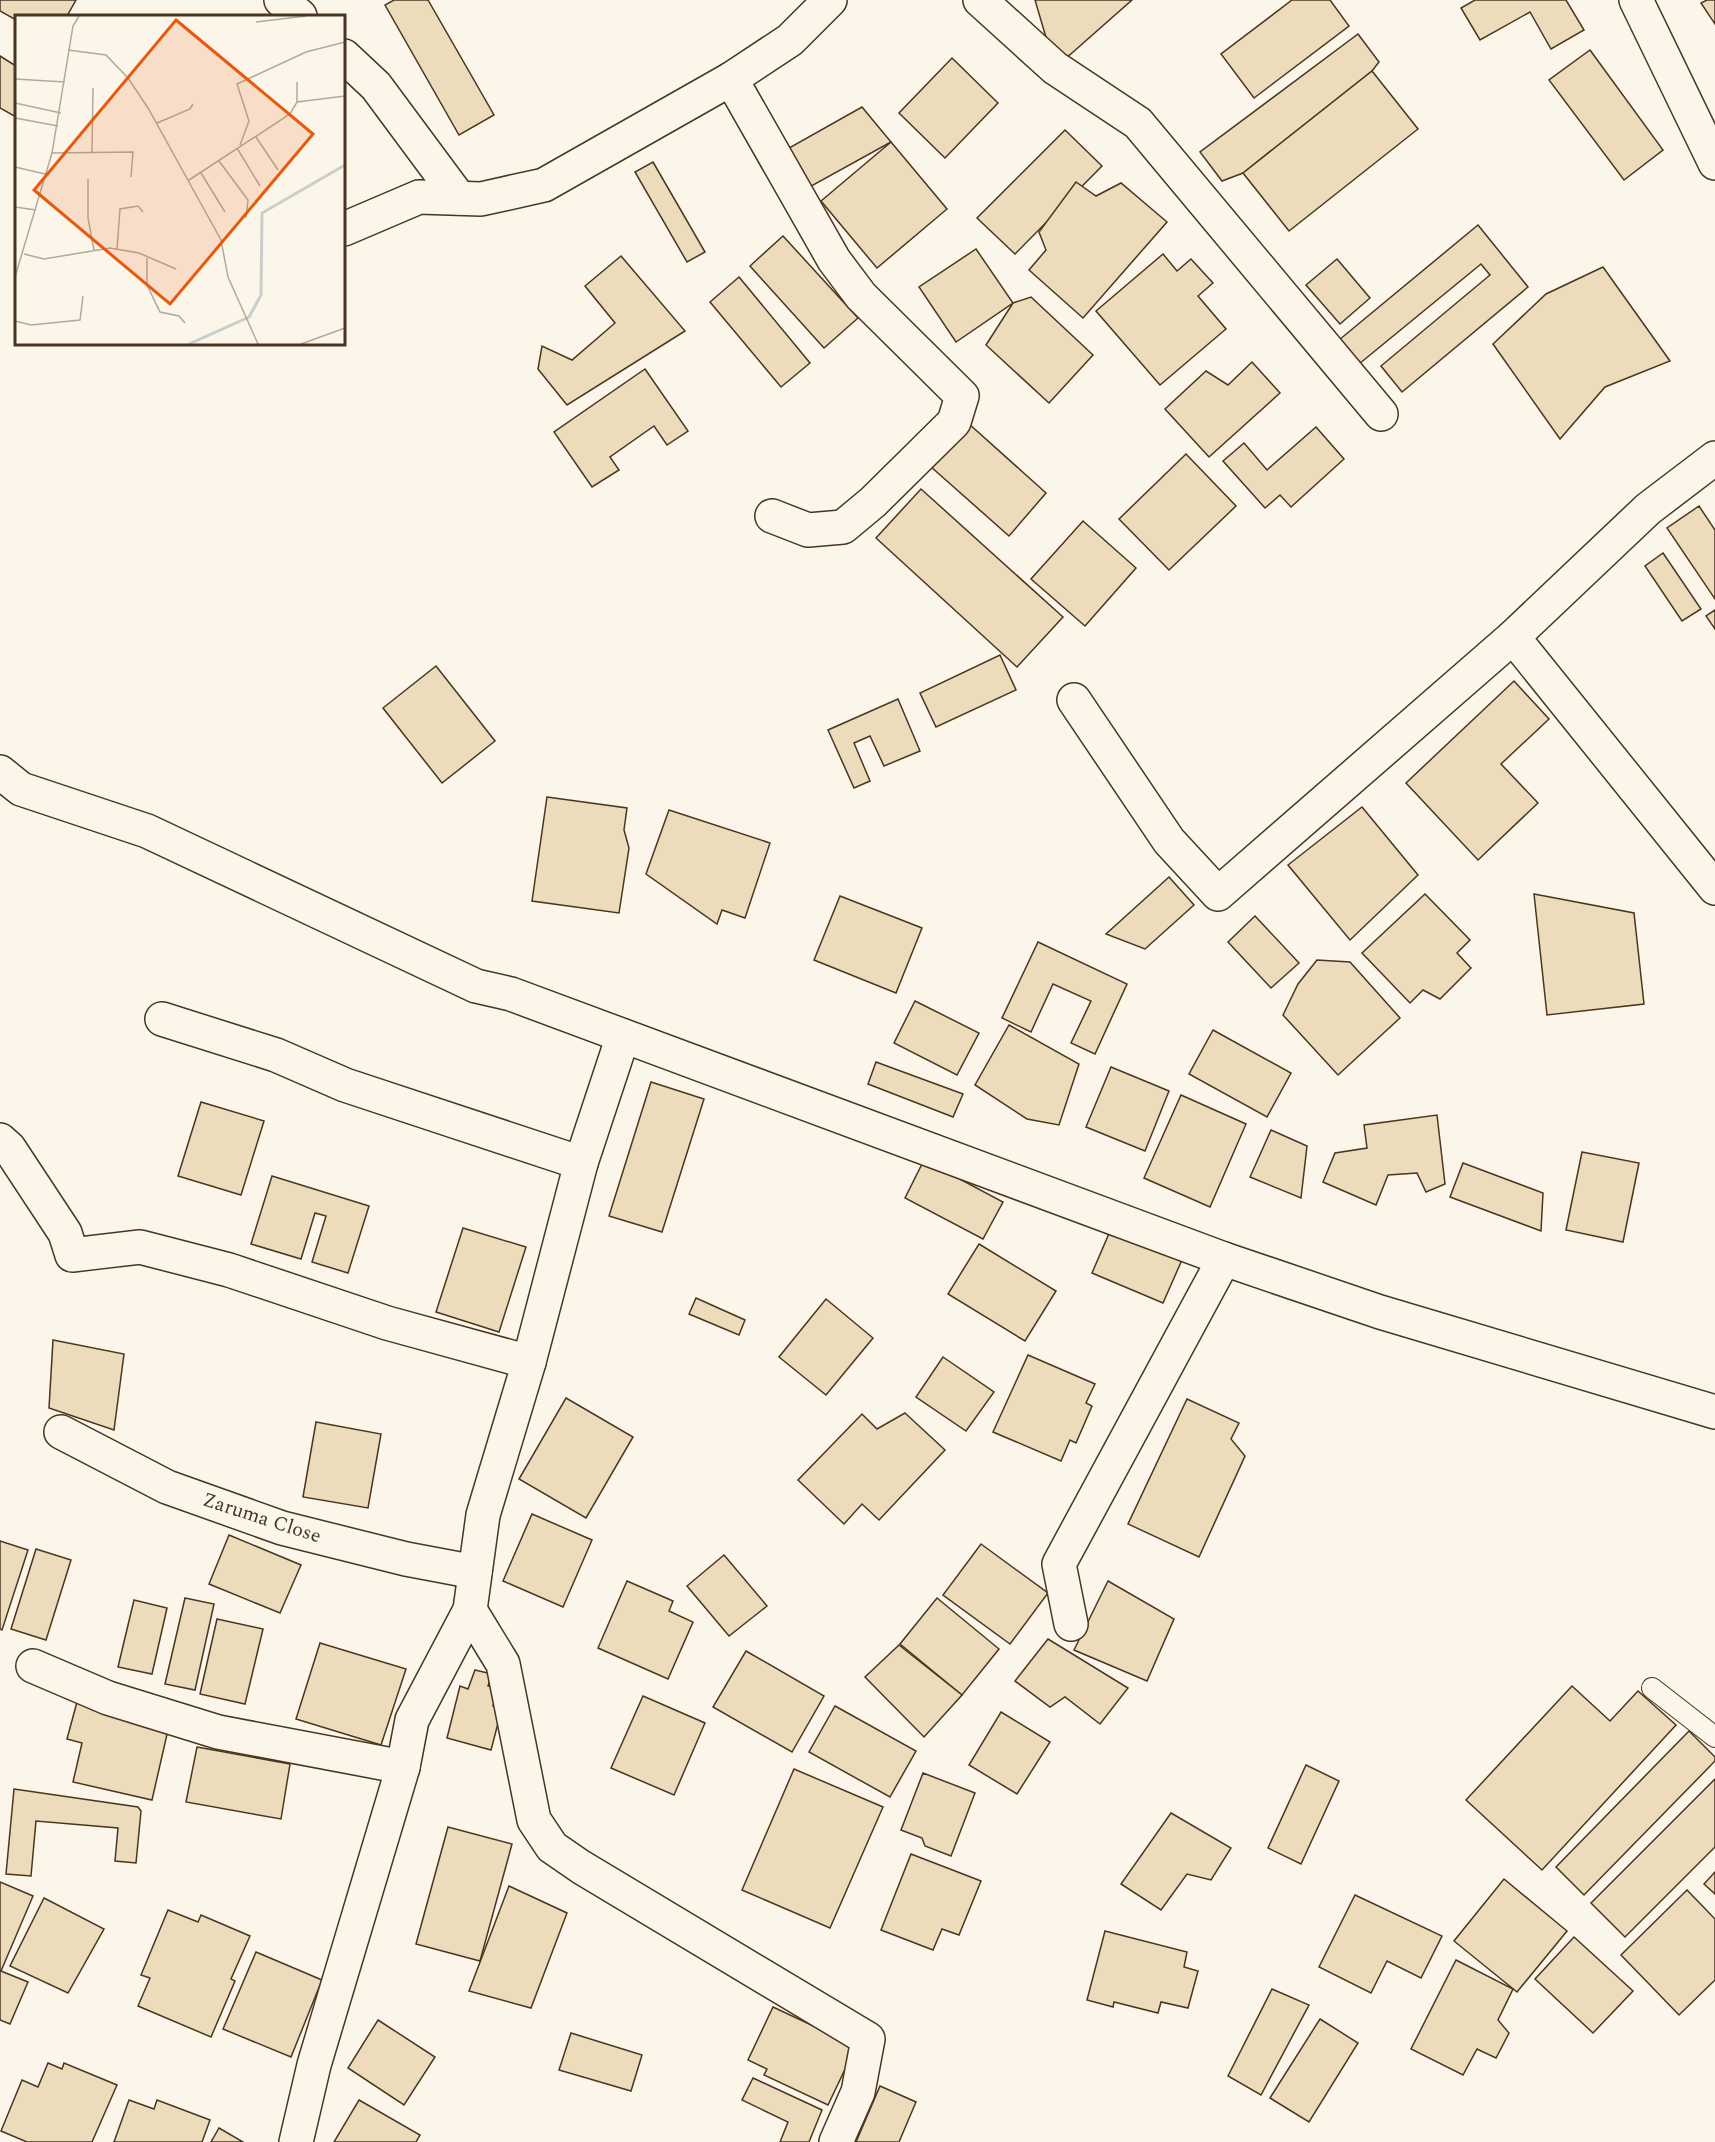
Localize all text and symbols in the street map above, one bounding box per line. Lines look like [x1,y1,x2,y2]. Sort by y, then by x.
inset map [15,15,345,345]
street label: Zaruma Close [199,1485,325,1551]

